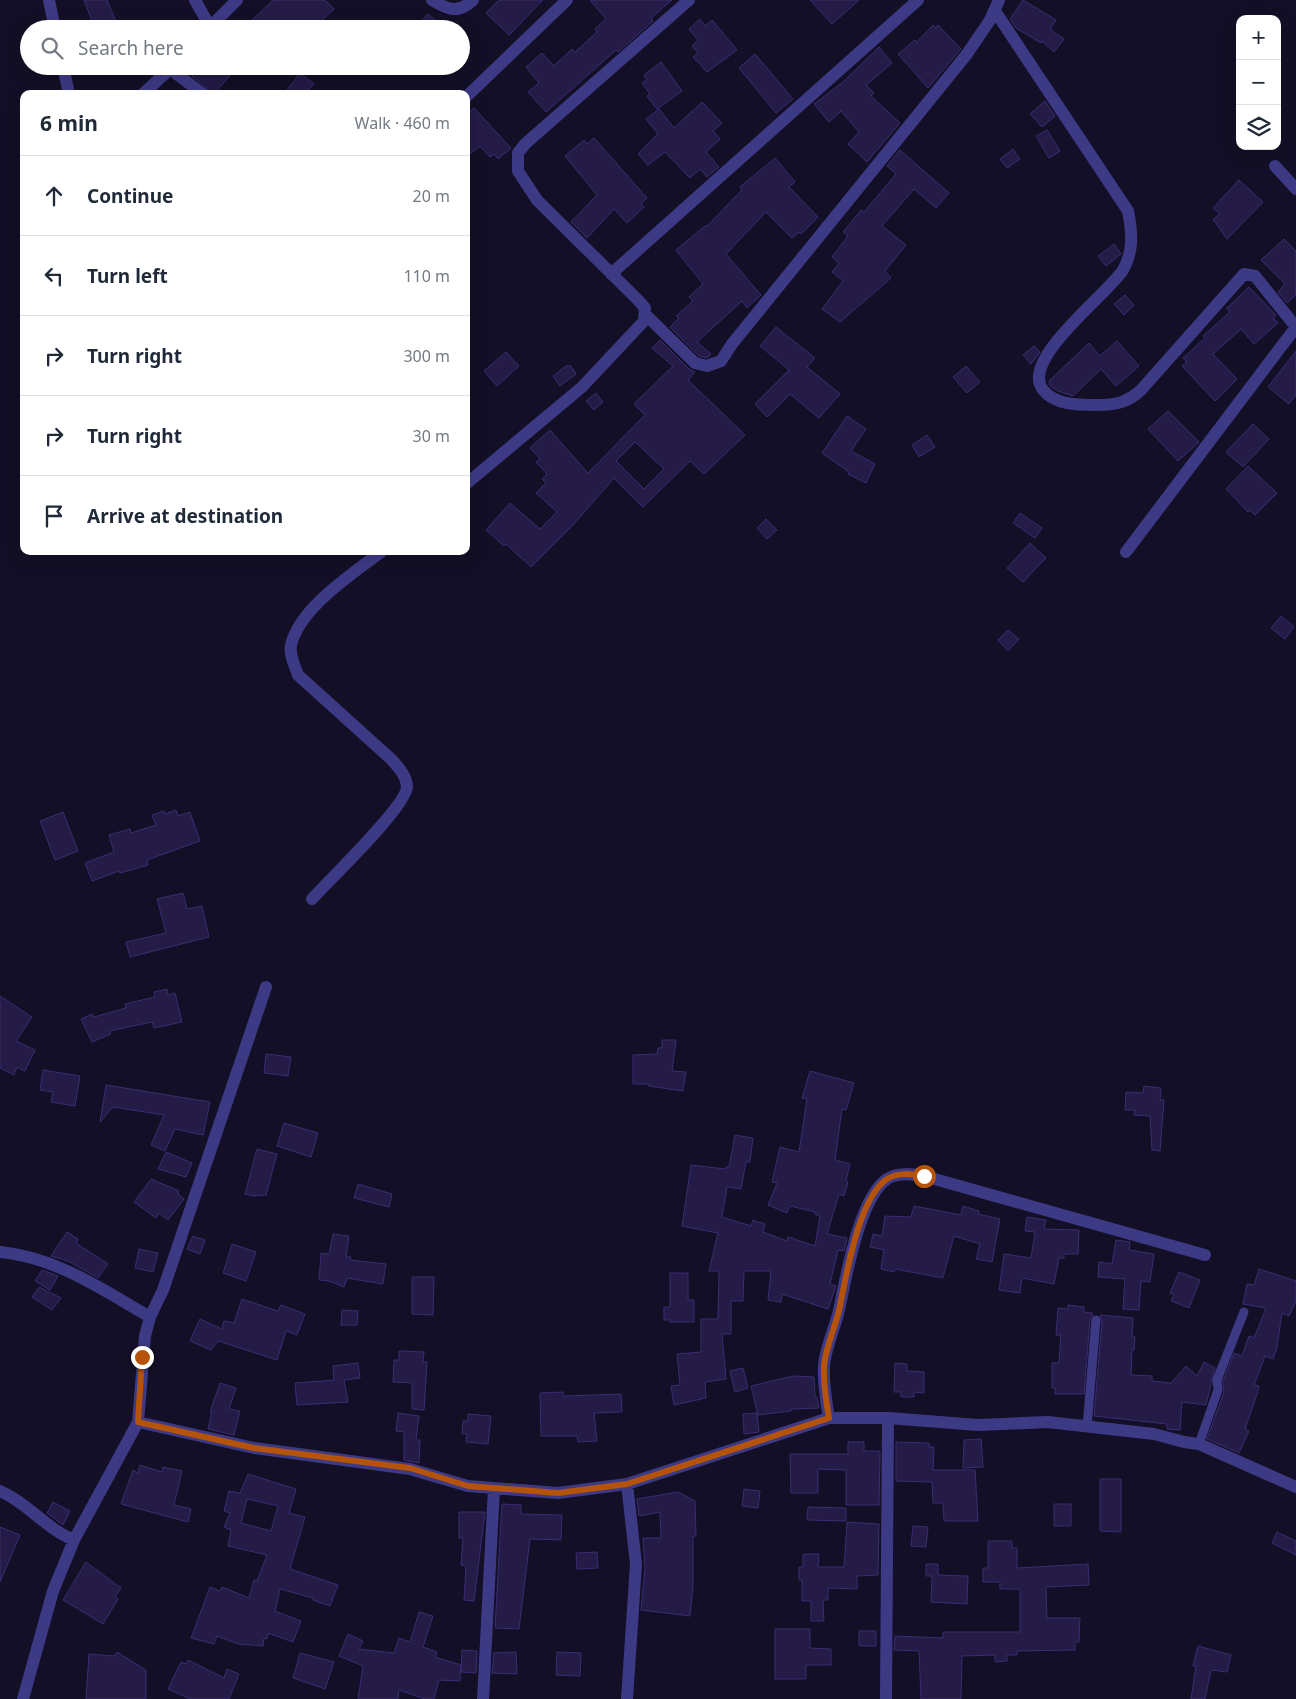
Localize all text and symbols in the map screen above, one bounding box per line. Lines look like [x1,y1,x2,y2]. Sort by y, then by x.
map controls [1236,15,1281,150]
button: + [1236,15,1281,60]
search box [20,20,470,75]
icon: search [38,34,66,62]
text: Search here [78,35,184,61]
button: − [1236,60,1281,105]
button: layers [1236,105,1281,150]
text: 6 min [40,109,98,137]
text: Walk · 460 m [355,112,450,134]
icon: ahead [40,182,68,210]
text: Continue [87,183,173,209]
text: 20 m [413,185,450,207]
icon: left [40,262,68,290]
text: Turn left [87,263,168,289]
text: 110 m [403,265,450,287]
icon: right [40,342,68,370]
text: Turn right [87,343,182,369]
text: 300 m [403,345,450,367]
icon: right [40,422,68,450]
text: Turn right [87,423,182,449]
text: 30 m [413,425,450,447]
icon: arrive [40,502,68,530]
text: Arrive at destination [87,503,283,529]
route start [913,1165,936,1188]
route end [131,1346,154,1369]

